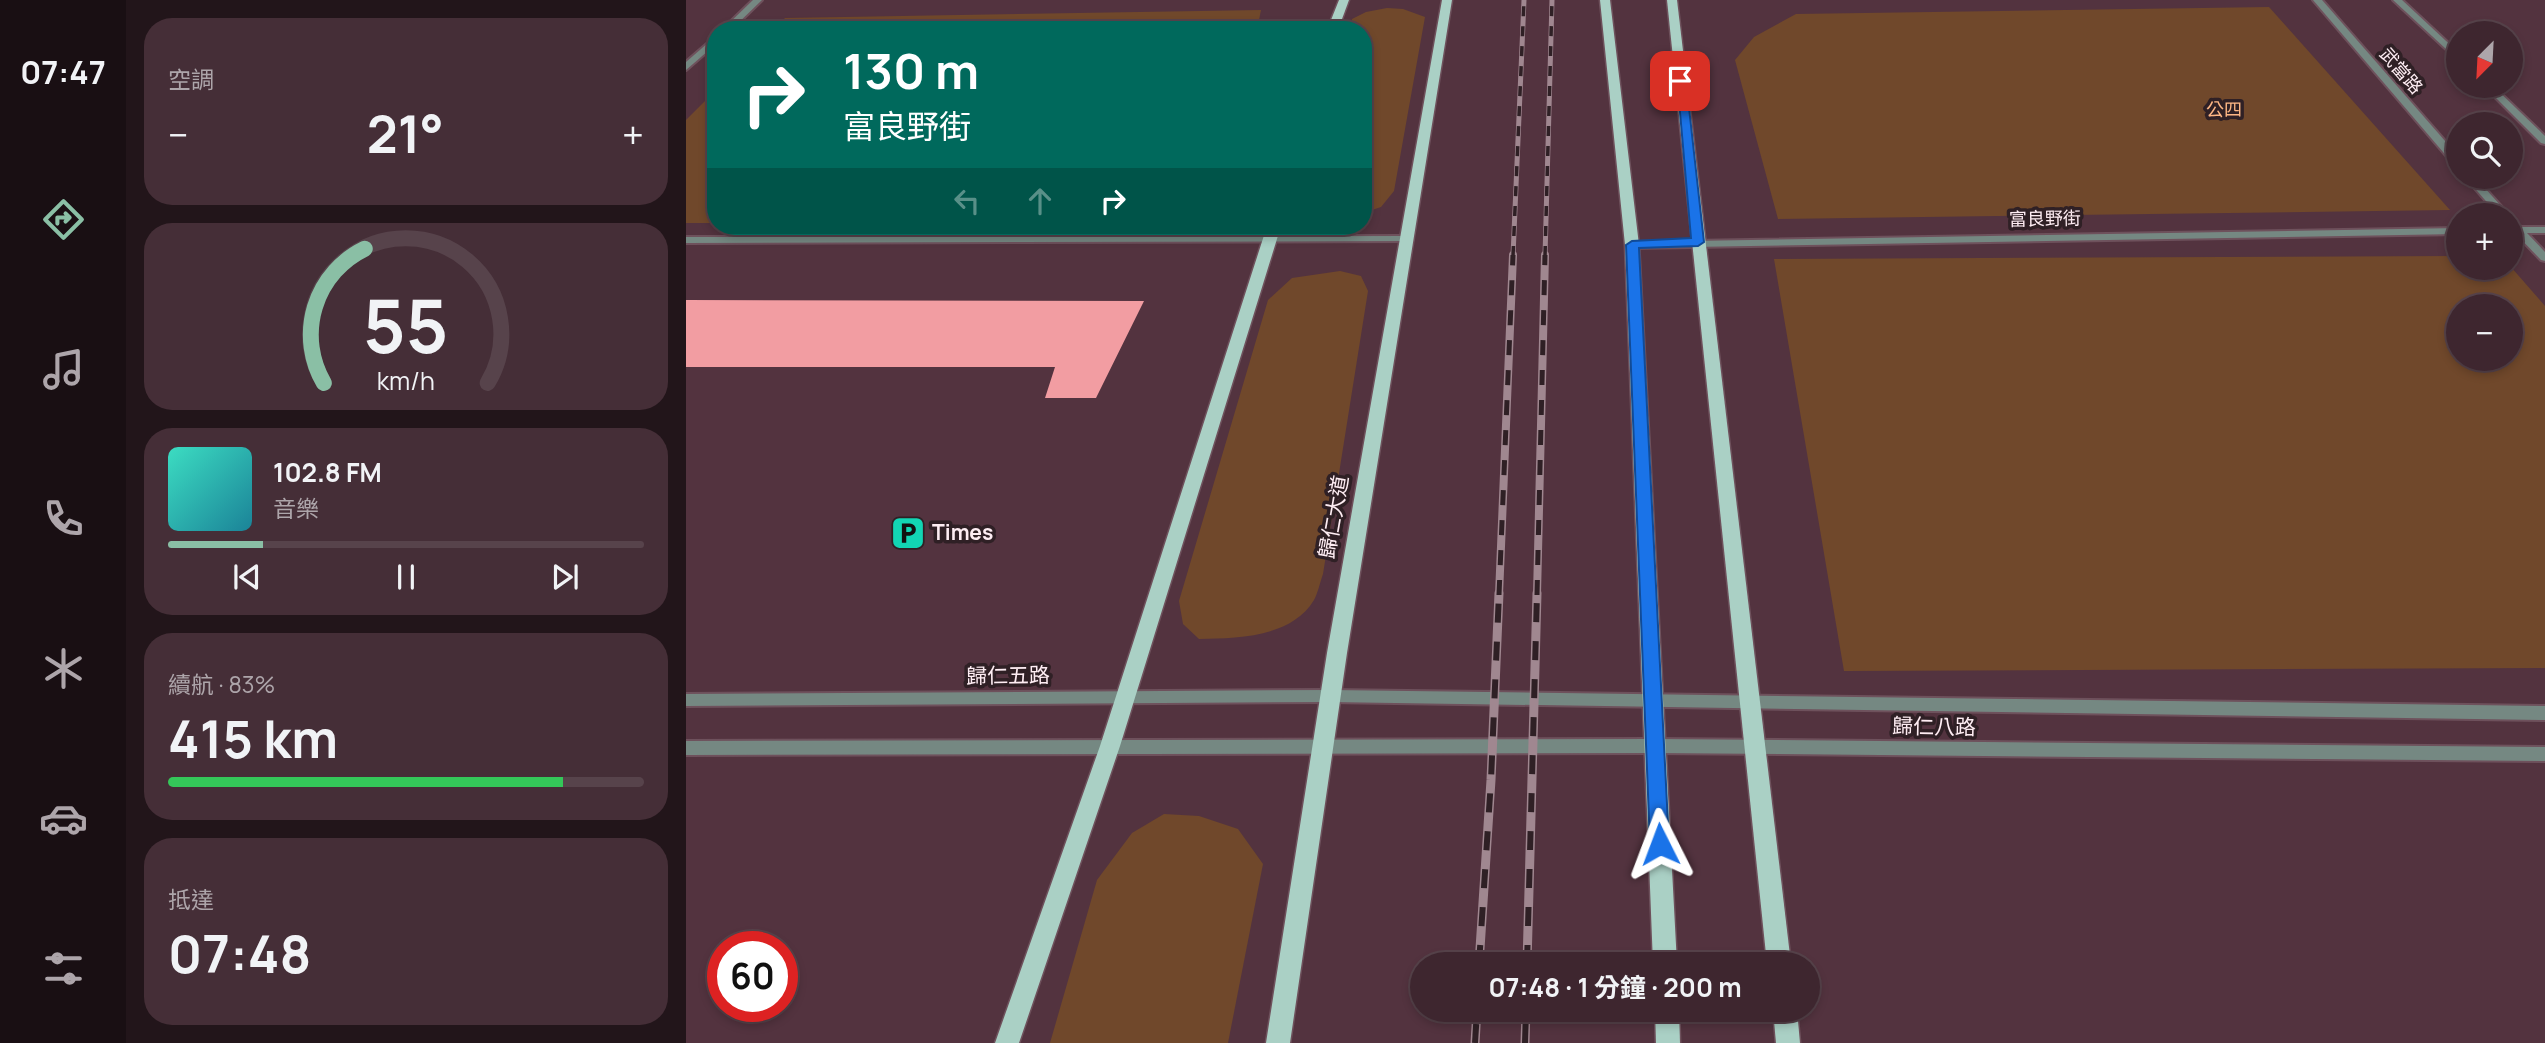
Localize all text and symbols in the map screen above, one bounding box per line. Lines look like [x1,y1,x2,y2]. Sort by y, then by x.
north arrow [2446,21,2524,98]
map controls [2446,21,2523,371]
text: 130 m [843,37,979,104]
street label: 武當路 [2375,42,2429,99]
icon: right [728,49,819,140]
text: 07:47 [20,50,106,94]
pin [1650,51,1710,111]
icon: arrive [1661,62,1699,100]
text: 空調 [168,63,214,95]
park label: 公四 [2206,97,2242,121]
text: 21° [367,98,444,169]
text: 富良野街 [843,104,971,148]
text: − [168,108,189,160]
text: + [622,108,644,160]
button: search [2446,112,2523,189]
icon: left [948,182,986,220]
icon: ahead [1021,182,1059,220]
icon: right [1094,182,1132,220]
icon: directions [39,195,88,244]
button: + [2446,203,2523,280]
street label: 富良野街 [2009,205,2081,231]
text: 55 [363,275,449,375]
button: − [2446,294,2523,371]
icon: music [39,345,88,394]
text: km/h [377,362,435,397]
text: 102.8 FM [273,454,382,490]
street label: 歸仁大道 [1312,473,1354,561]
text: 音樂 [273,492,319,524]
icon: phone [39,494,88,543]
parking icon: Times [889,514,927,552]
place label: Times [932,518,993,546]
icon: previous [228,558,266,596]
icon: pause [387,558,425,596]
icon: next [546,558,584,596]
icon: climate [39,644,88,693]
street label: 歸仁五路 [966,660,1050,690]
text: 續航 · 83% [168,668,275,700]
text: 415 km [168,703,338,774]
street label: 歸仁八路 [1892,711,1976,741]
icon: car [39,794,88,843]
position arrow [1623,807,1697,881]
text: 抵達 [168,883,214,915]
text: 07:48 [168,918,311,989]
speed limit sign: 60 [707,931,798,1022]
icon: filters [39,944,88,993]
text: 07:48 · 1 分鐘 · 200 m [1488,969,1742,1005]

